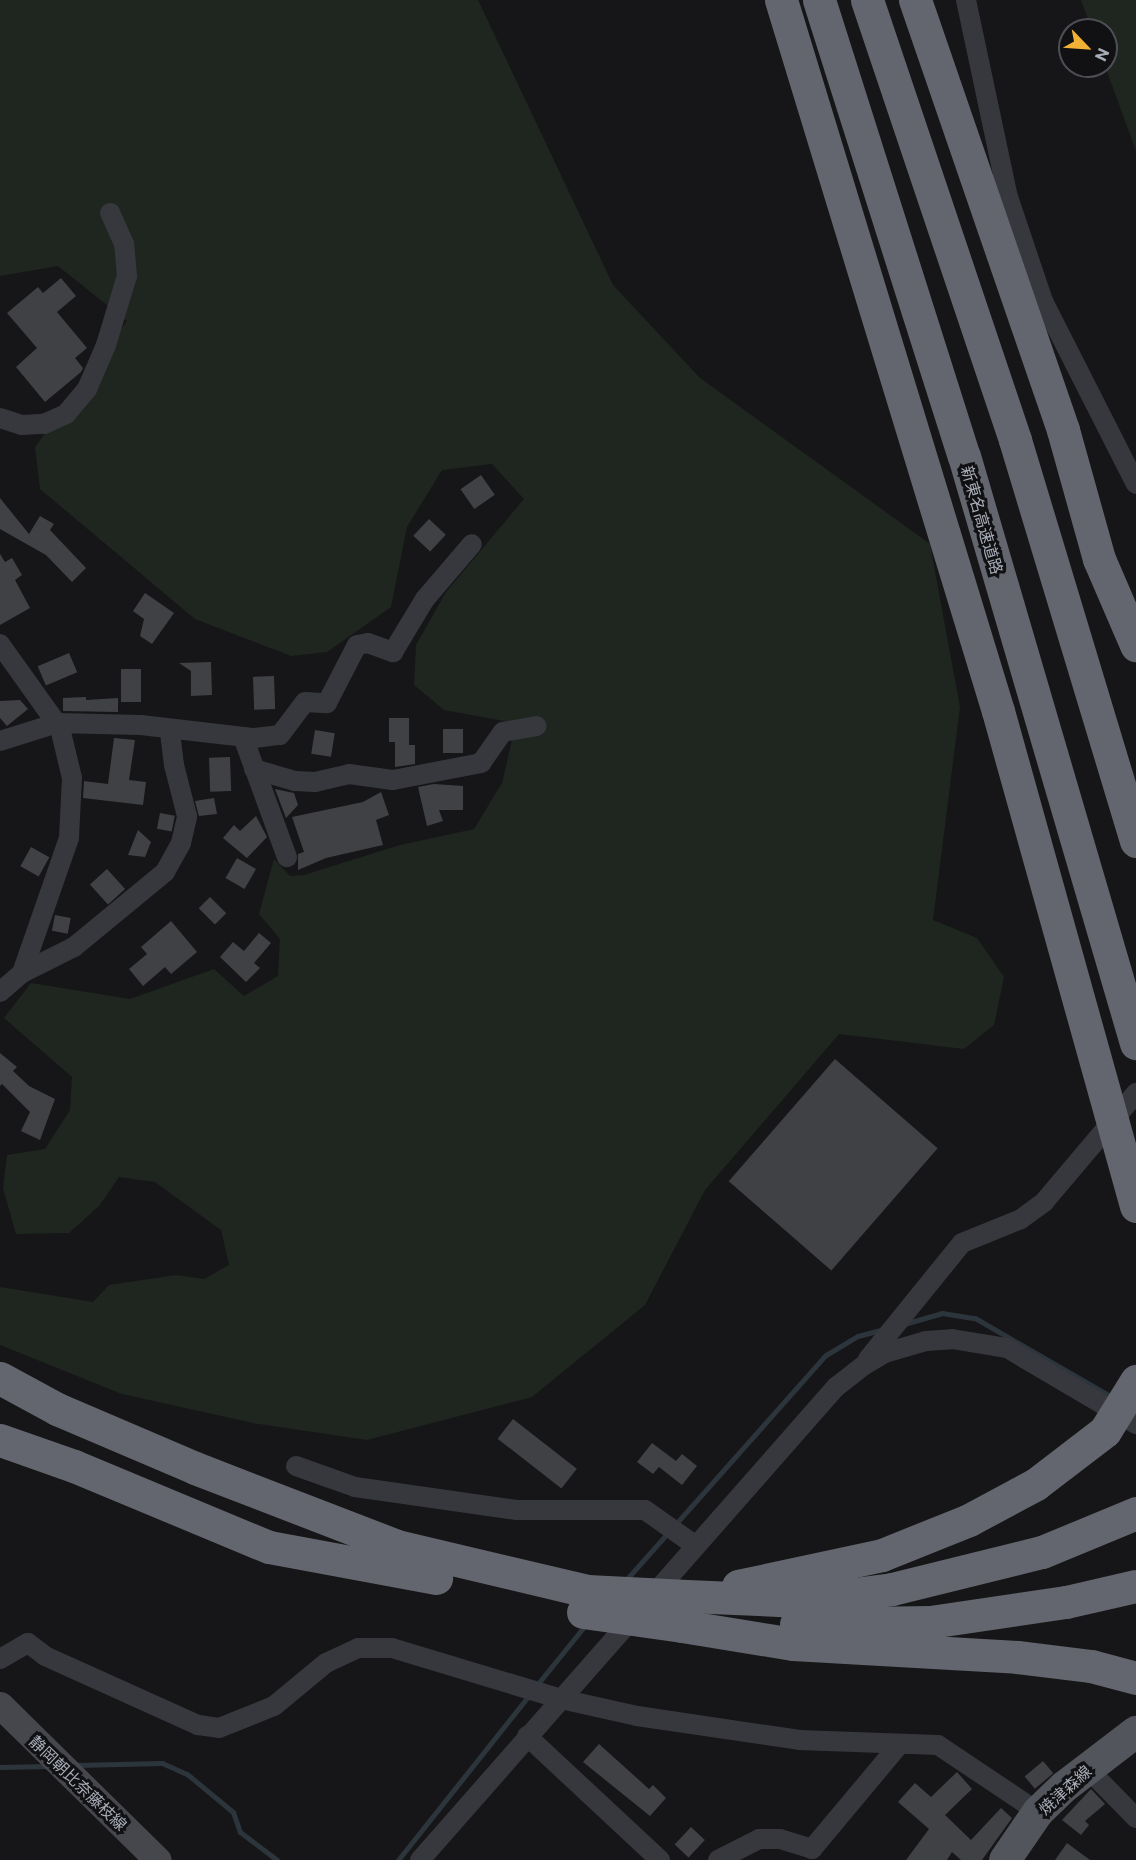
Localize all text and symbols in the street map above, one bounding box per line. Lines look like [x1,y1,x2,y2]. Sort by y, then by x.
north arrow [1058,18,1118,78]
text: N [1092,46,1114,64]
street label: 新東名高速道路 [957,464,1007,576]
street label: 静岡朝比奈藤枝線 [25,1732,131,1834]
street label: 焼津森線 [1035,1761,1095,1819]

